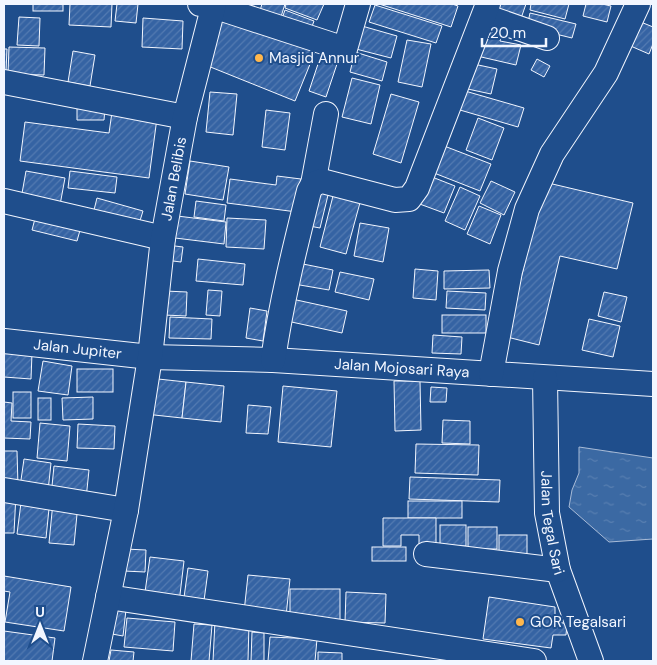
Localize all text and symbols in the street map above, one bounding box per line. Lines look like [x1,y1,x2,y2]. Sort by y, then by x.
scale bar [482,15,546,47]
text: 20 m [490,23,526,43]
place label: Masjid Annur [269,48,360,68]
marker: Masjid Annur [253,52,265,64]
street label: Jalan Belibis [156,135,191,222]
street label: Jalan Jupiter [32,334,123,364]
street label: Jalan Mojosari Raya [334,354,470,382]
street label: Jalan Tegal Sari [536,470,569,578]
north arrow [15,600,65,650]
text: U [35,603,45,621]
place label: GOR Tegalsari [530,612,626,632]
marker: GOR Tegalsari [514,616,526,628]

